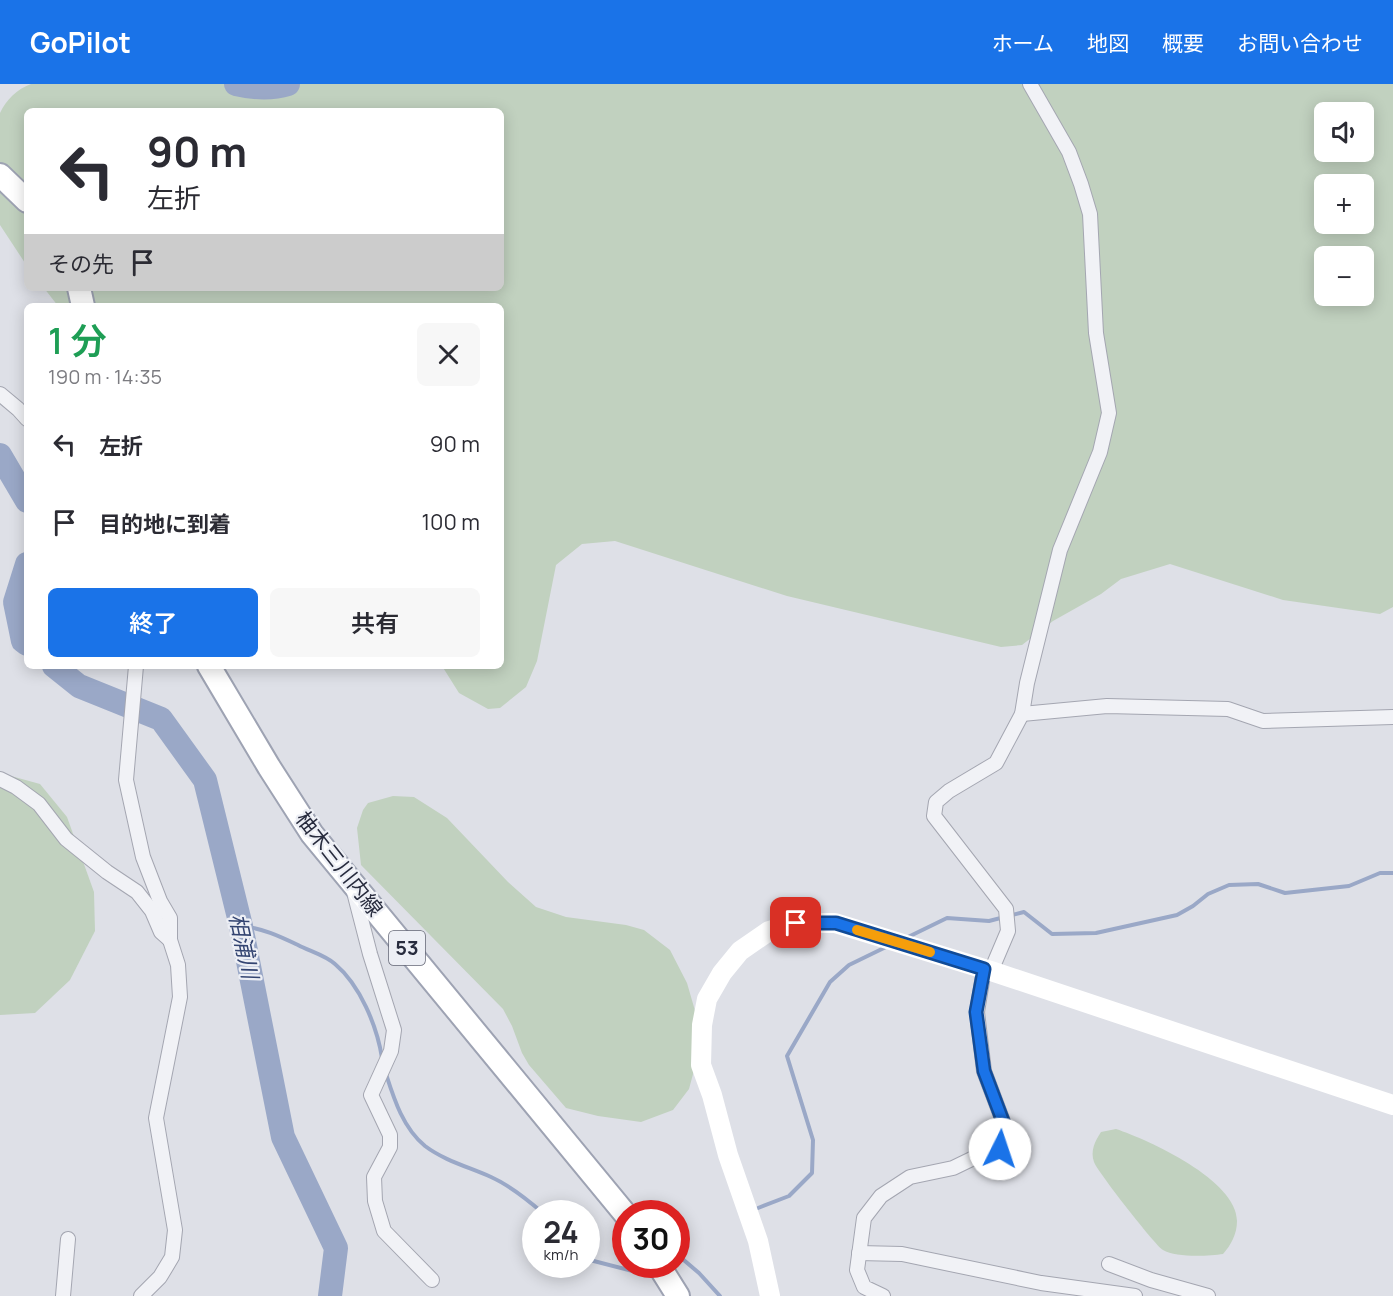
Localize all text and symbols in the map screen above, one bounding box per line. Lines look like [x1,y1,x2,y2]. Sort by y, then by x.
text: GoPilot [30,23,131,61]
text: ホーム [992,29,1054,57]
text: 地図 [1087,29,1129,57]
text: 概要 [1162,29,1204,57]
text: お問い合わせ [1237,29,1363,57]
map controls [1314,102,1374,306]
button: sound [1314,102,1374,162]
text: 90 m [147,122,247,180]
icon: left [48,132,126,210]
button: + [1314,174,1374,234]
text: 左折 [147,179,201,216]
icon: arrive [126,246,159,279]
button: − [1314,246,1374,306]
text: その先 [48,249,114,279]
text: 1 分 [48,316,106,365]
button: close [417,323,480,386]
text: 190 m · 14:35 [48,363,162,390]
icon: left [48,428,81,461]
text: 90 m [430,429,480,459]
text: 左折 [99,431,143,461]
icon: arrive [48,506,81,539]
text: 100 m [422,507,480,537]
text: 目的地に到着 [99,509,231,539]
button: 終了 [48,588,258,657]
button: 共有 [270,588,480,657]
street label: 柚木三川内線 [290,805,390,922]
pin [770,897,821,948]
icon: arrive [779,906,812,939]
water label: 相浦川 [222,911,266,983]
road number: 53 [389,931,425,965]
position arrow [968,1117,1032,1181]
speed limit sign: 30 [612,1200,690,1278]
text: 24 [543,1211,579,1252]
text: km/h [544,1244,578,1265]

